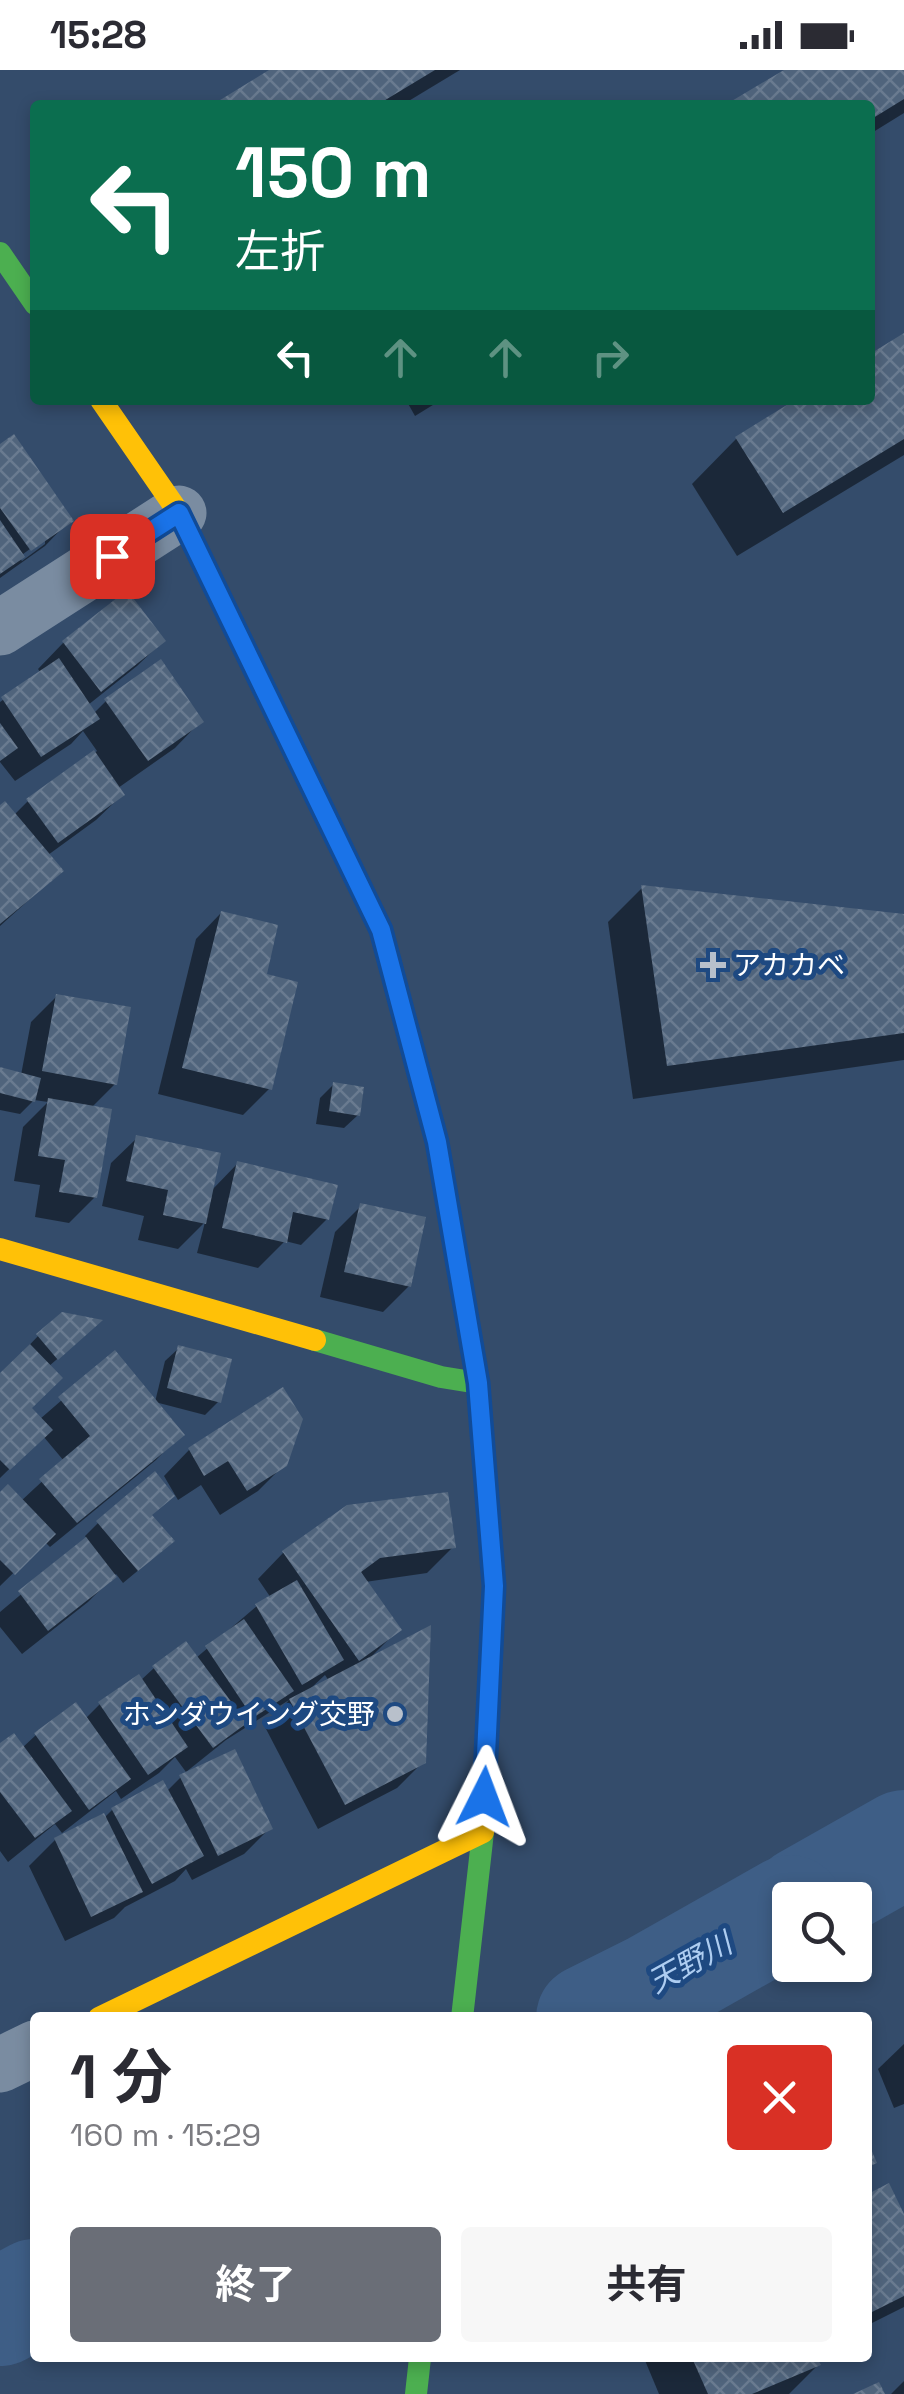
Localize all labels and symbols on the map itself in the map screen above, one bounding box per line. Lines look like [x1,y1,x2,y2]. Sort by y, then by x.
pin [70,514,155,599]
place label: アカカベ [733,947,845,983]
marker: アカカベ [702,954,724,976]
place label: ホンダウイング交野 [123,1696,375,1732]
marker: ホンダウイング交野 [384,1703,406,1725]
position arrow [432,1745,536,1849]
water label: 天野川 [641,1922,741,2001]

